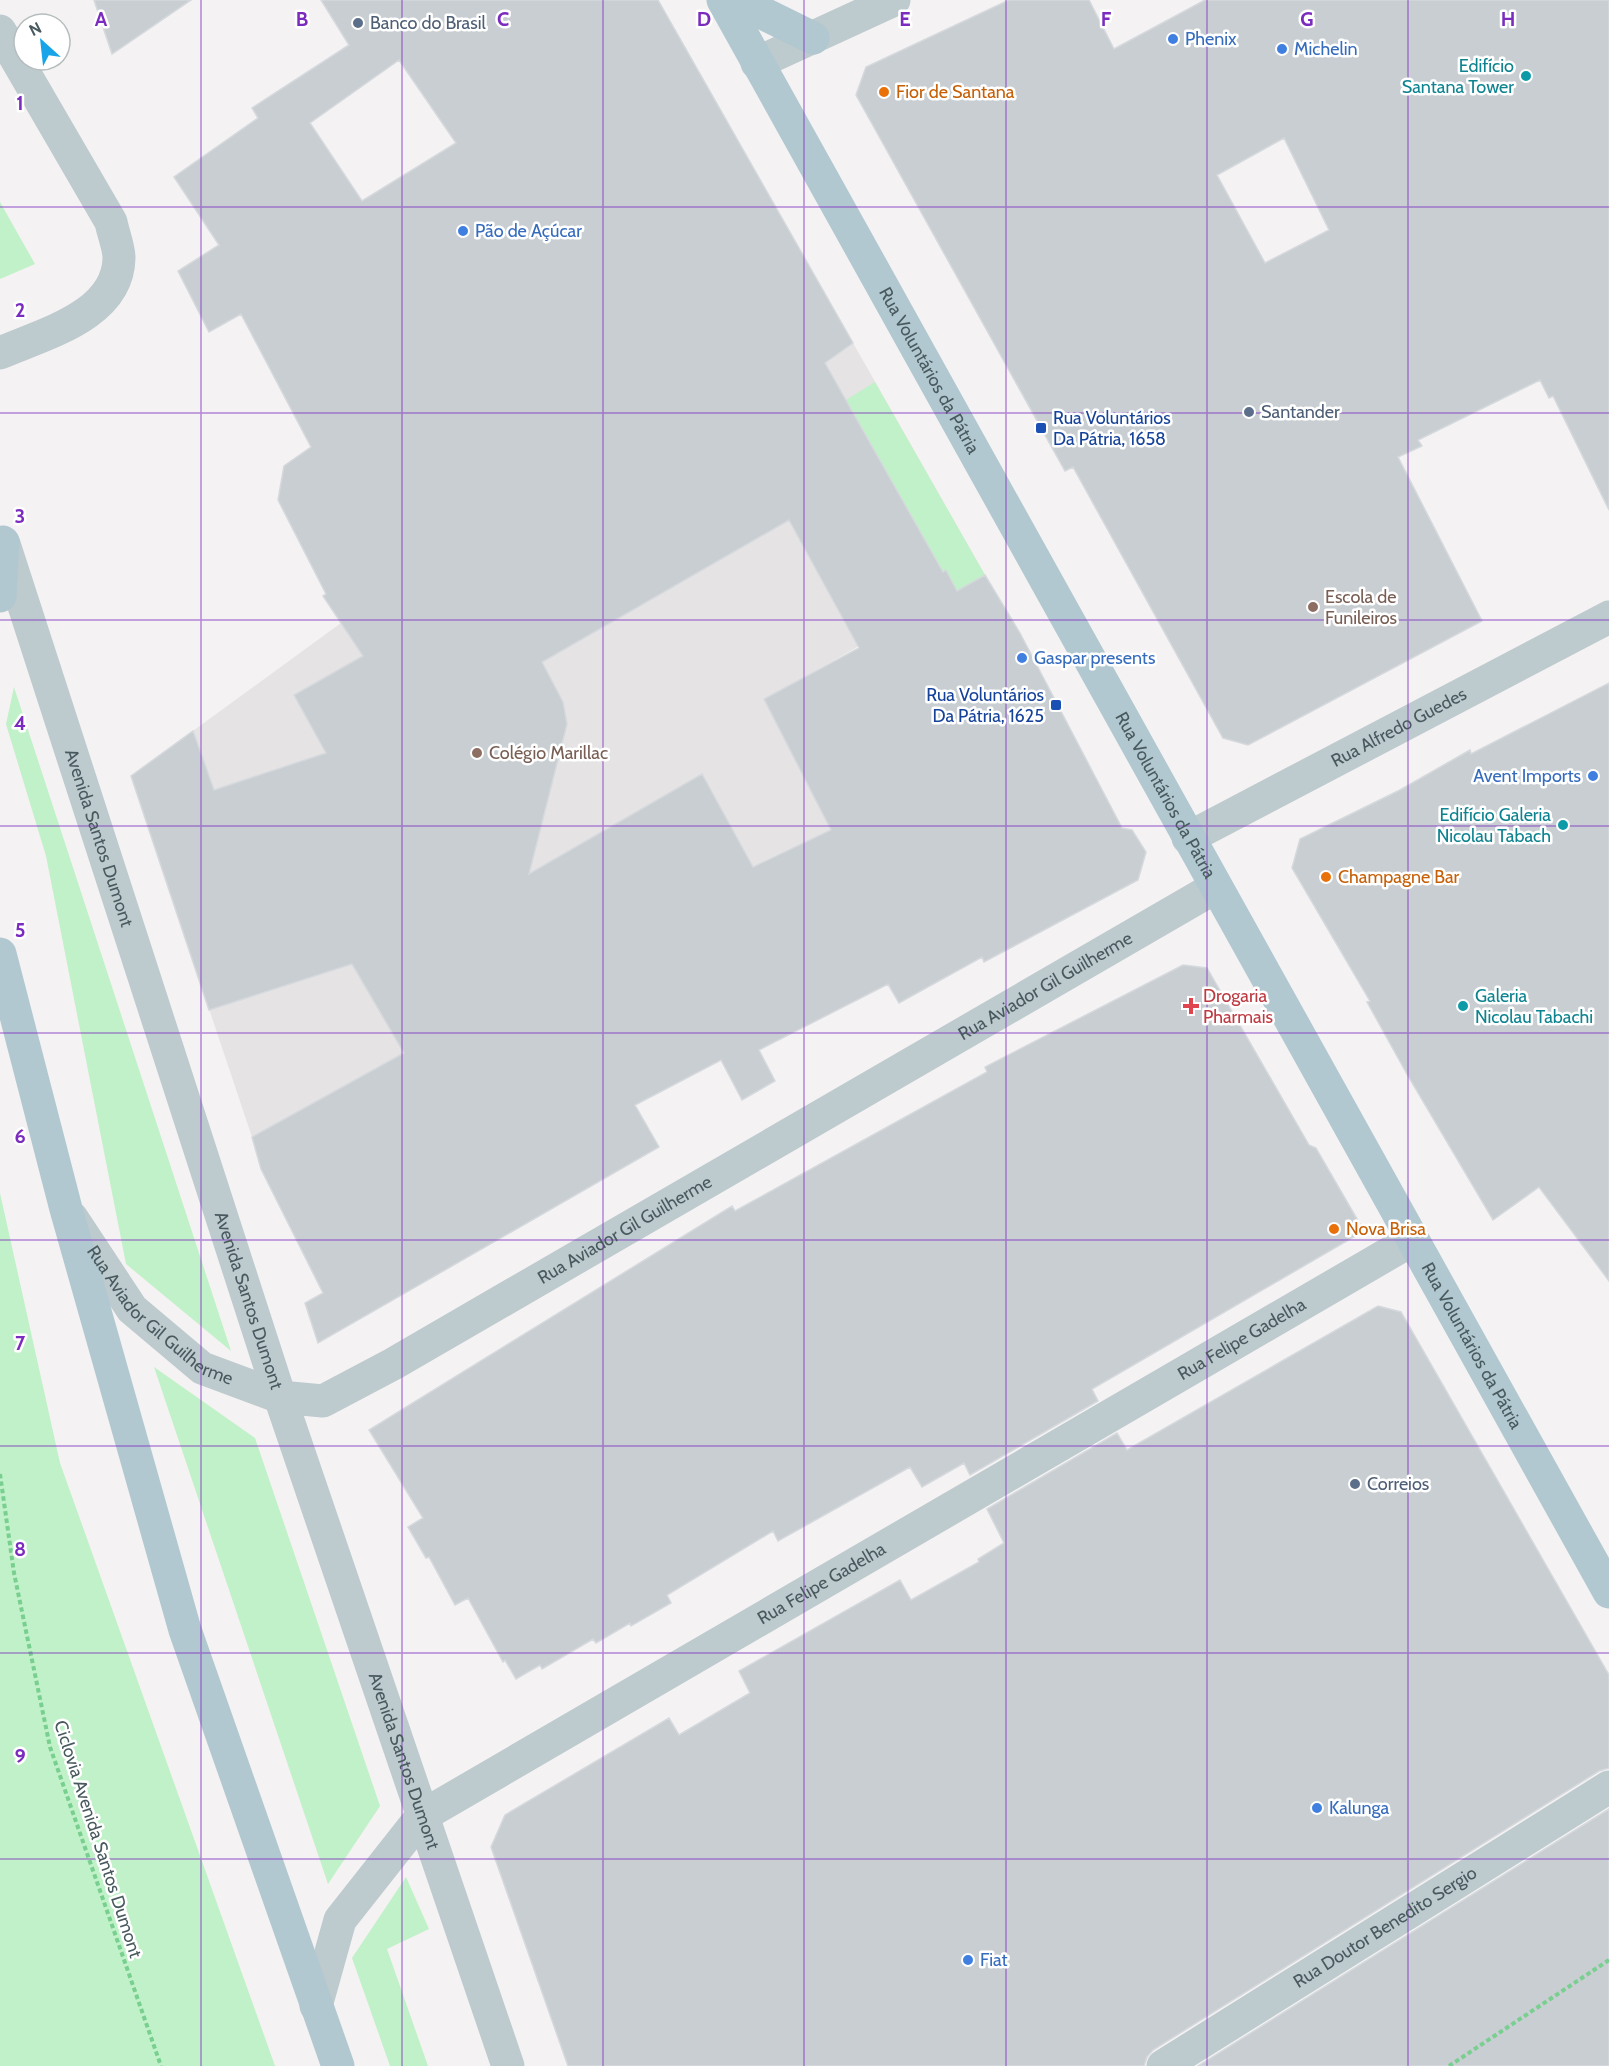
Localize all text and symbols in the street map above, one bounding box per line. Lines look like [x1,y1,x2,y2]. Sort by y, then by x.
text: A [95,7,108,31]
text: B [296,7,308,31]
text: C [497,7,509,31]
text: D [697,7,711,31]
text: E [899,7,911,31]
text: F [1101,7,1112,31]
text: G [1300,7,1314,31]
text: H [1501,7,1515,31]
north arrow [12,12,72,72]
place label: Banco do Brasil [370,12,486,34]
marker: Banco do Brasil [351,16,365,30]
text: N [26,18,45,40]
place label: Phenix [1185,28,1237,50]
marker: Phenix [1166,32,1180,46]
place label: Michelin [1294,38,1358,60]
marker: Michelin [1275,42,1289,56]
place label: Edifício Santana Tower [1402,55,1514,98]
marker: Edifício Santana Tower [1519,69,1533,83]
place label: Fior de Santana [896,81,1015,103]
marker: Fior de Santana [877,85,891,99]
text: 1 [16,91,24,115]
place label: Pão de Açúcar [475,220,582,242]
marker: Pão de Açúcar [456,224,470,238]
street label: Rua Voluntários da Pátria [874,283,985,458]
text: 2 [15,298,25,322]
place label: Santander [1261,401,1340,423]
marker: Santander [1242,405,1256,419]
place label: Rua Voluntários Da Pátria, 1658 [1053,407,1171,450]
marker: Rua Voluntários Da Pátria, 1658 [1034,421,1048,435]
text: 3 [15,504,25,528]
place label: Escola de Funileiros [1325,586,1397,629]
marker: Escola de Funileiros [1306,600,1320,614]
place label: Gaspar presents [1034,647,1155,669]
marker: Gaspar presents [1015,651,1029,665]
street label: Rua Alfredo Guedes [1327,683,1470,772]
place label: Rua Voluntários Da Pátria, 1625 [926,684,1044,727]
marker: Rua Voluntários Da Pátria, 1625 [1049,698,1063,712]
street label: Rua Voluntários da Pátria [1110,708,1221,883]
text: 4 [14,711,26,735]
place label: Colégio Marillac [489,742,608,764]
street label: Avenida Santos Dumont [60,746,138,930]
marker: Colégio Marillac [470,746,484,760]
place label: Avent Imports [1473,765,1581,787]
marker: Avent Imports [1586,769,1600,783]
place label: Edifício Galeria Nicolau Tabach [1437,804,1551,847]
marker: Edifício Galeria Nicolau Tabach [1556,818,1570,832]
place label: Champagne Bar [1338,866,1460,888]
marker: Champagne Bar [1319,870,1333,884]
text: 5 [15,918,25,942]
street label: Rua Aviador Gil Guilherme [954,927,1136,1045]
place label: Drogaria Pharmais [1203,985,1273,1028]
place label: Galeria Nicolau Tabachi [1475,985,1593,1028]
marker: Drogaria Pharmais [1184,999,1198,1013]
marker: Galeria Nicolau Tabachi [1456,999,1470,1013]
text: 6 [14,1124,26,1148]
street label: Rua Aviador Gil Guilherme [534,1171,716,1289]
street label: Avenida Santos Dumont [210,1209,288,1392]
place label: Nova Brisa [1346,1218,1426,1240]
marker: Nova Brisa [1327,1222,1341,1236]
street label: Rua Aviador Gil Guilherme [82,1241,236,1390]
street label: Rua Voluntários da Pátria [1417,1258,1527,1433]
street label: Rua Felipe Gadelha [1174,1293,1310,1385]
text: 7 [15,1331,26,1355]
place label: Correios [1367,1473,1429,1495]
marker: Correios [1348,1477,1362,1491]
text: 8 [14,1537,26,1561]
street label: Rua Felipe Gadelha [754,1537,890,1629]
street label: Avenida Santos Dumont [364,1670,444,1852]
street label: Ciclovia Avenida Santos Dumont [49,1717,147,1961]
text: 9 [14,1744,26,1768]
place label: Kalunga [1329,1797,1390,1819]
marker: Kalunga [1310,1801,1324,1815]
street label: Rua Doutor Benedito Sergio [1289,1861,1481,1993]
place label: Fiat [980,1949,1008,1971]
marker: Fiat [961,1953,975,1967]

